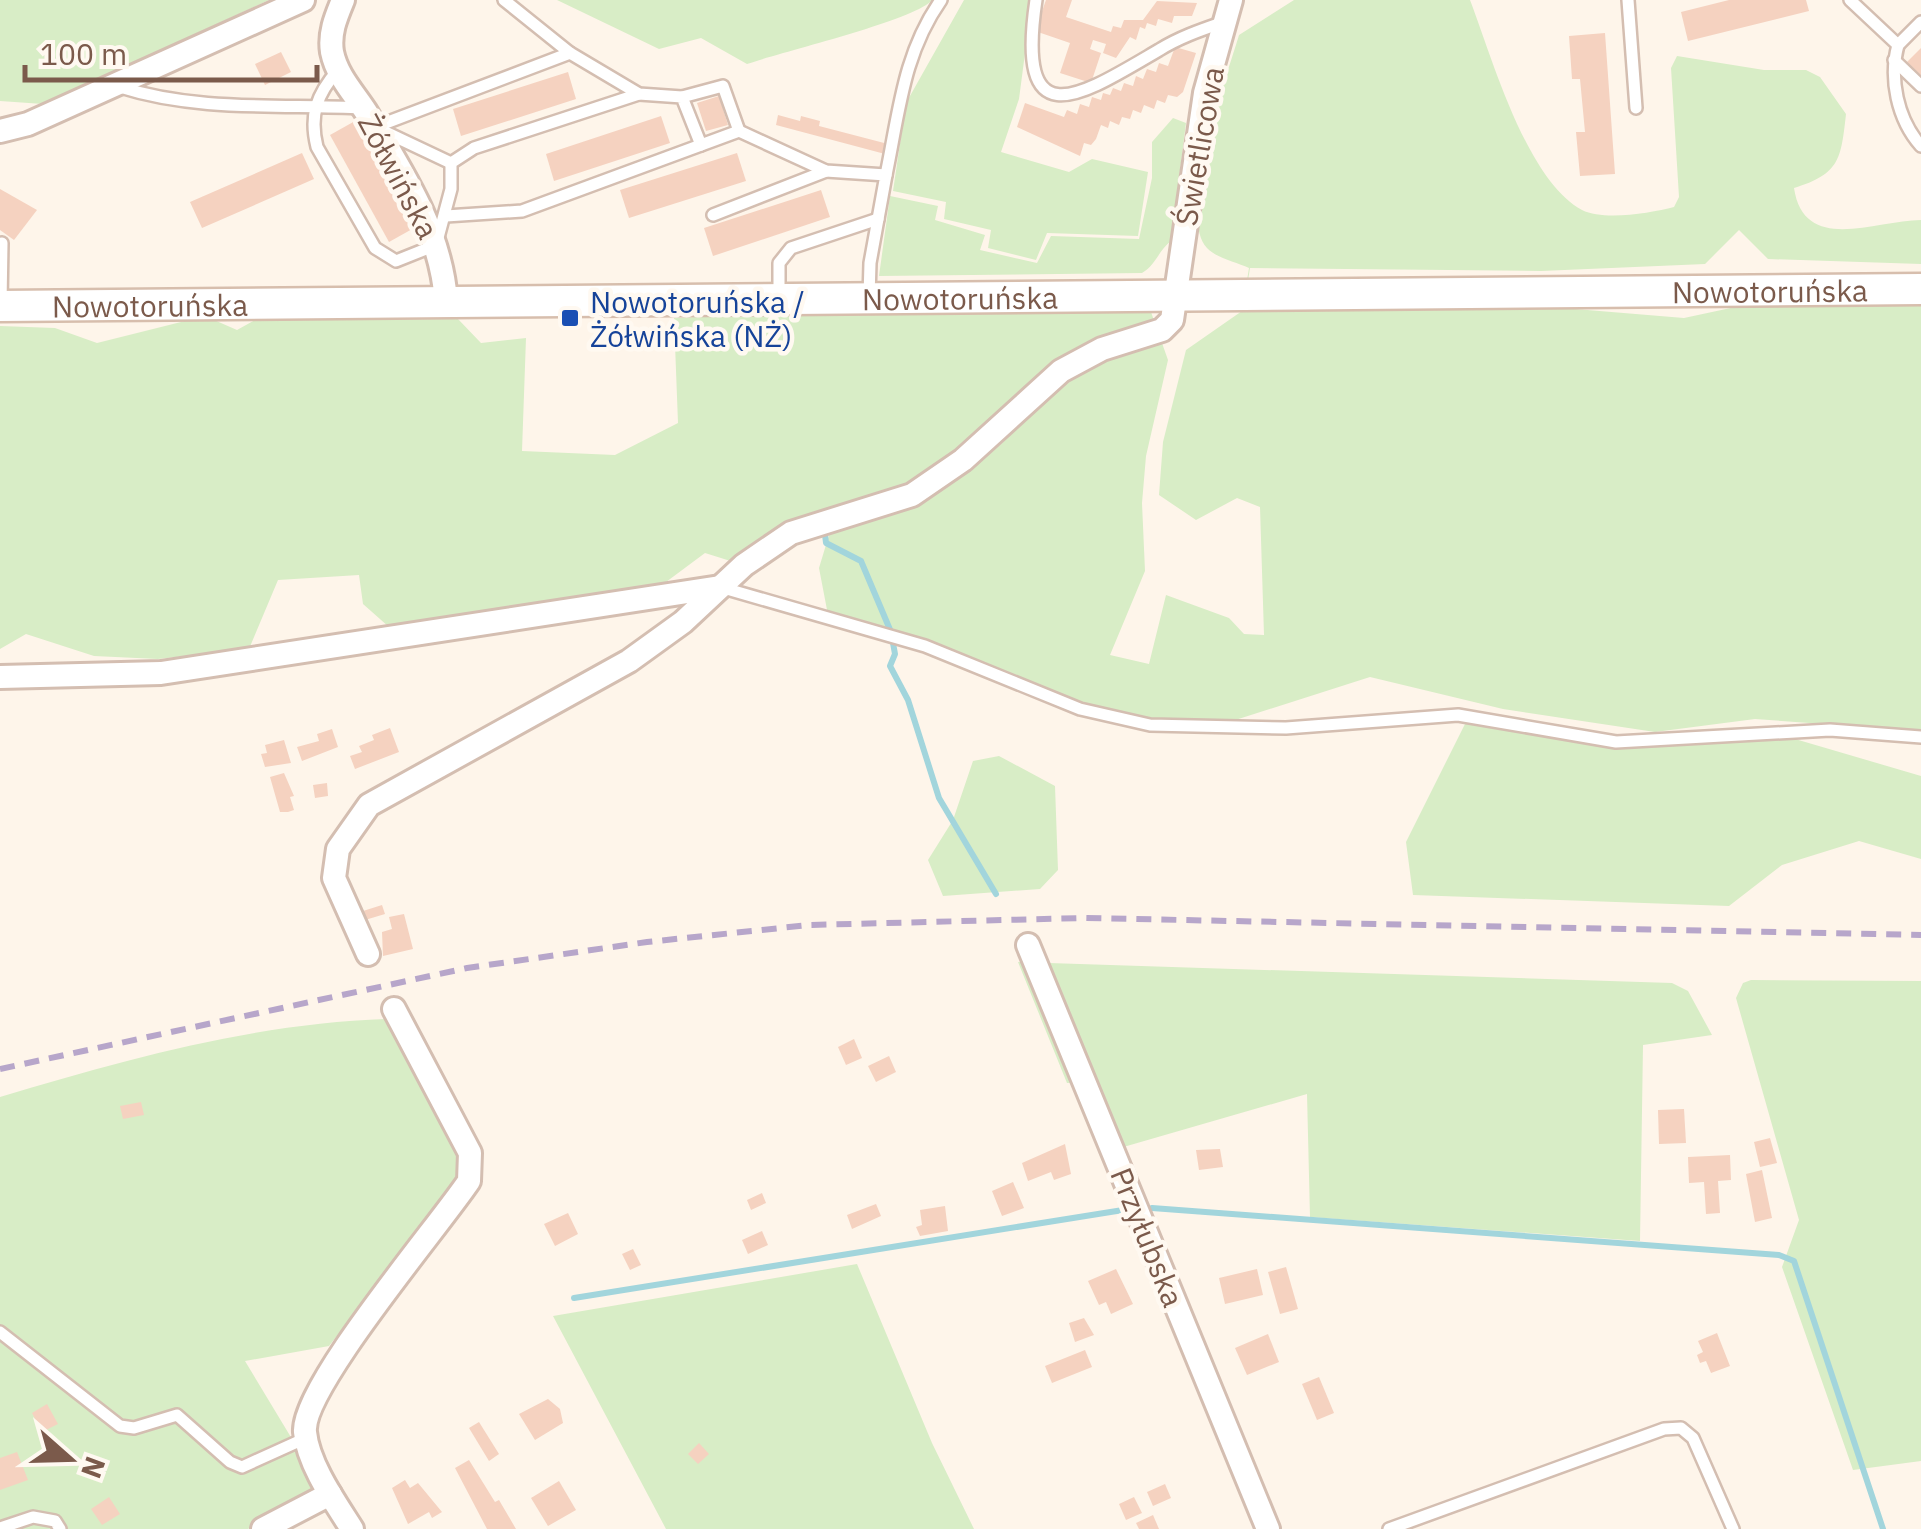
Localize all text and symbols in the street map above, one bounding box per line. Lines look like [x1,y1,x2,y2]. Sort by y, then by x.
scale bar [25,20,318,82]
text: 100 m [40,34,127,73]
street label: Świetlicowa [1166,63,1232,229]
street label: Żółwińska [350,107,448,245]
street label: Nowotoruńska [1672,270,1868,311]
street label: Nowotoruńska [862,277,1058,318]
place label: Nowotoruńska / Żółwińska (NŻ) [590,282,805,355]
street label: Nowotoruńska [52,284,248,325]
marker: Nowotoruńska / Żółwińska (NŻ) [559,307,581,329]
street label: Przyłubska [1102,1162,1194,1312]
north arrow [20,1409,120,1509]
text: N [73,1452,115,1484]

